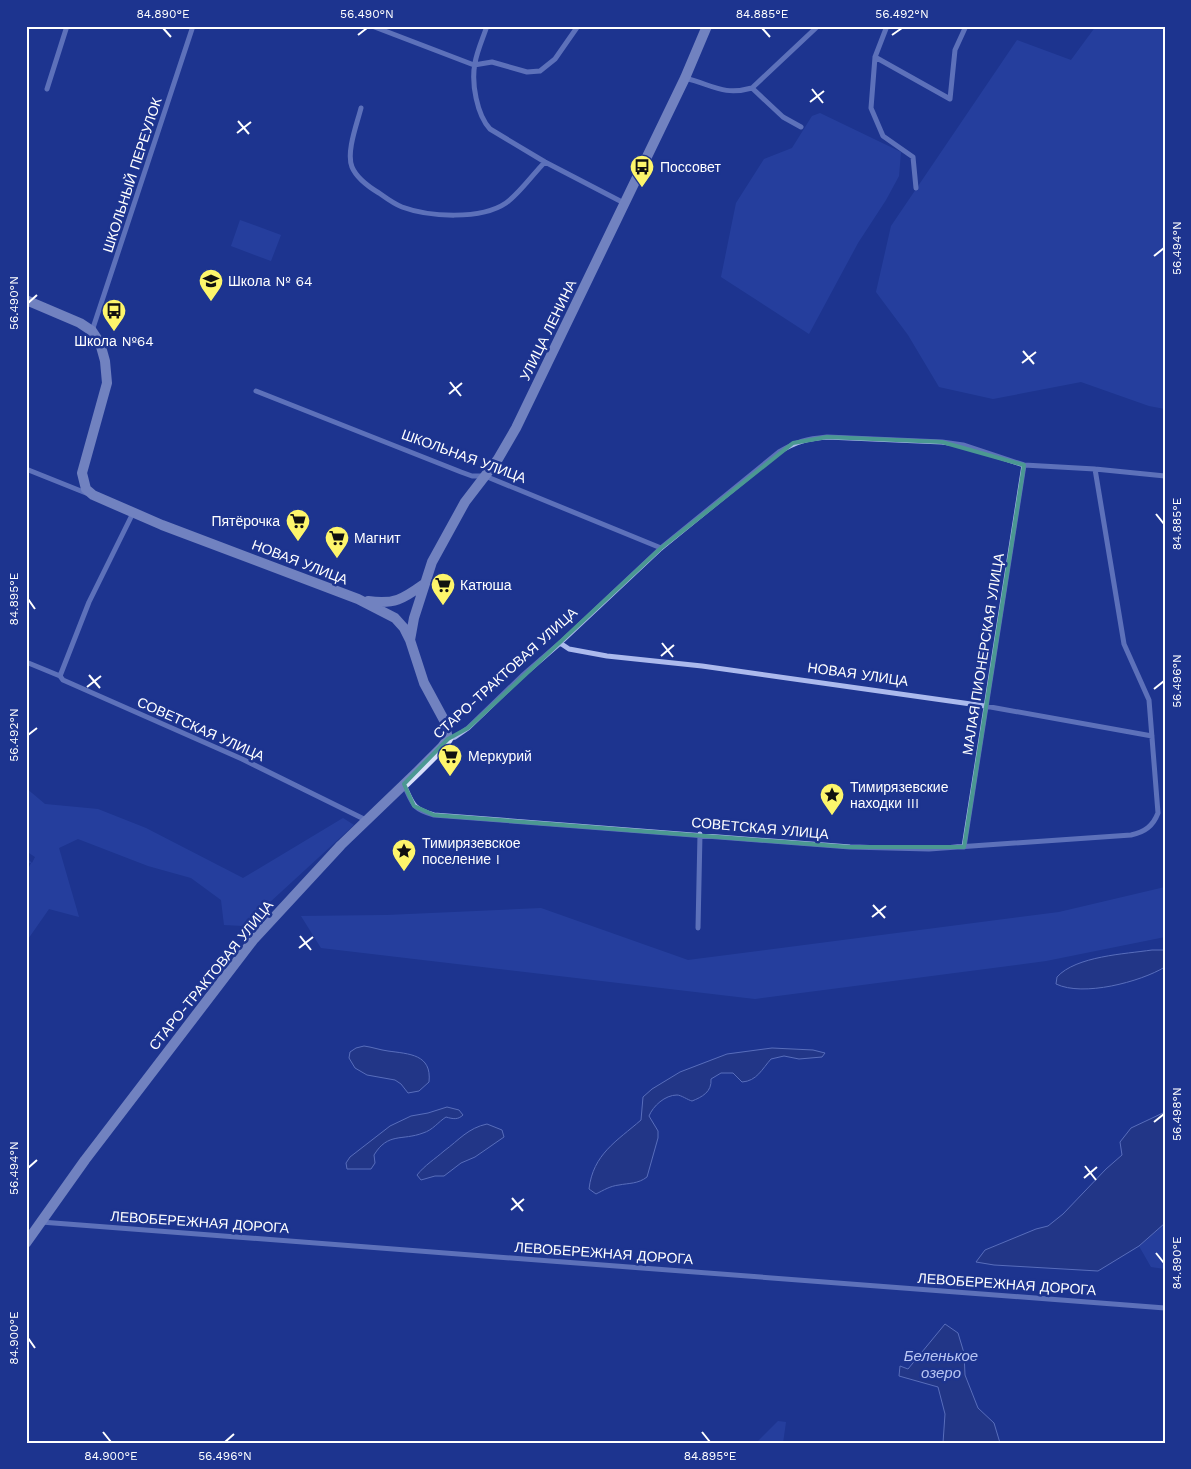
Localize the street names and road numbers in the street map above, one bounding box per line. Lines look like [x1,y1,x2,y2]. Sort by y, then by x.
street label: ШКОЛЬНЫЙ ПЕРЕУЛОК [98,94,165,255]
street label: УЛИЦА ЛЕНИНА [517,276,580,383]
street label: ШКОЛЬНАЯ УЛИЦА [399,426,529,486]
street label: НОВАЯ УЛИЦА [250,536,351,588]
street label: МАЛАЯ ПИОНЕРСКАЯ УЛИЦА [959,551,1007,756]
street label: СТАРО-ТРАКТОВАЯ УЛИЦА [430,604,581,742]
street label: НОВАЯ УЛИЦА [807,659,910,689]
street label: СОВЕТСКАЯ УЛИЦА [135,694,268,765]
street label: СОВЕТСКАЯ УЛИЦА [691,814,830,842]
street label: СТАРО-ТРАКТОВАЯ УЛИЦА [146,896,277,1053]
street label: ЛЕВОБЕРЕЖНАЯ ДОРОГА [110,1208,291,1236]
street label: ЛЕВОБЕРЕЖНАЯ ДОРОГА [514,1239,695,1267]
street label: ЛЕВОБЕРЕЖНАЯ ДОРОГА [917,1270,1098,1298]

